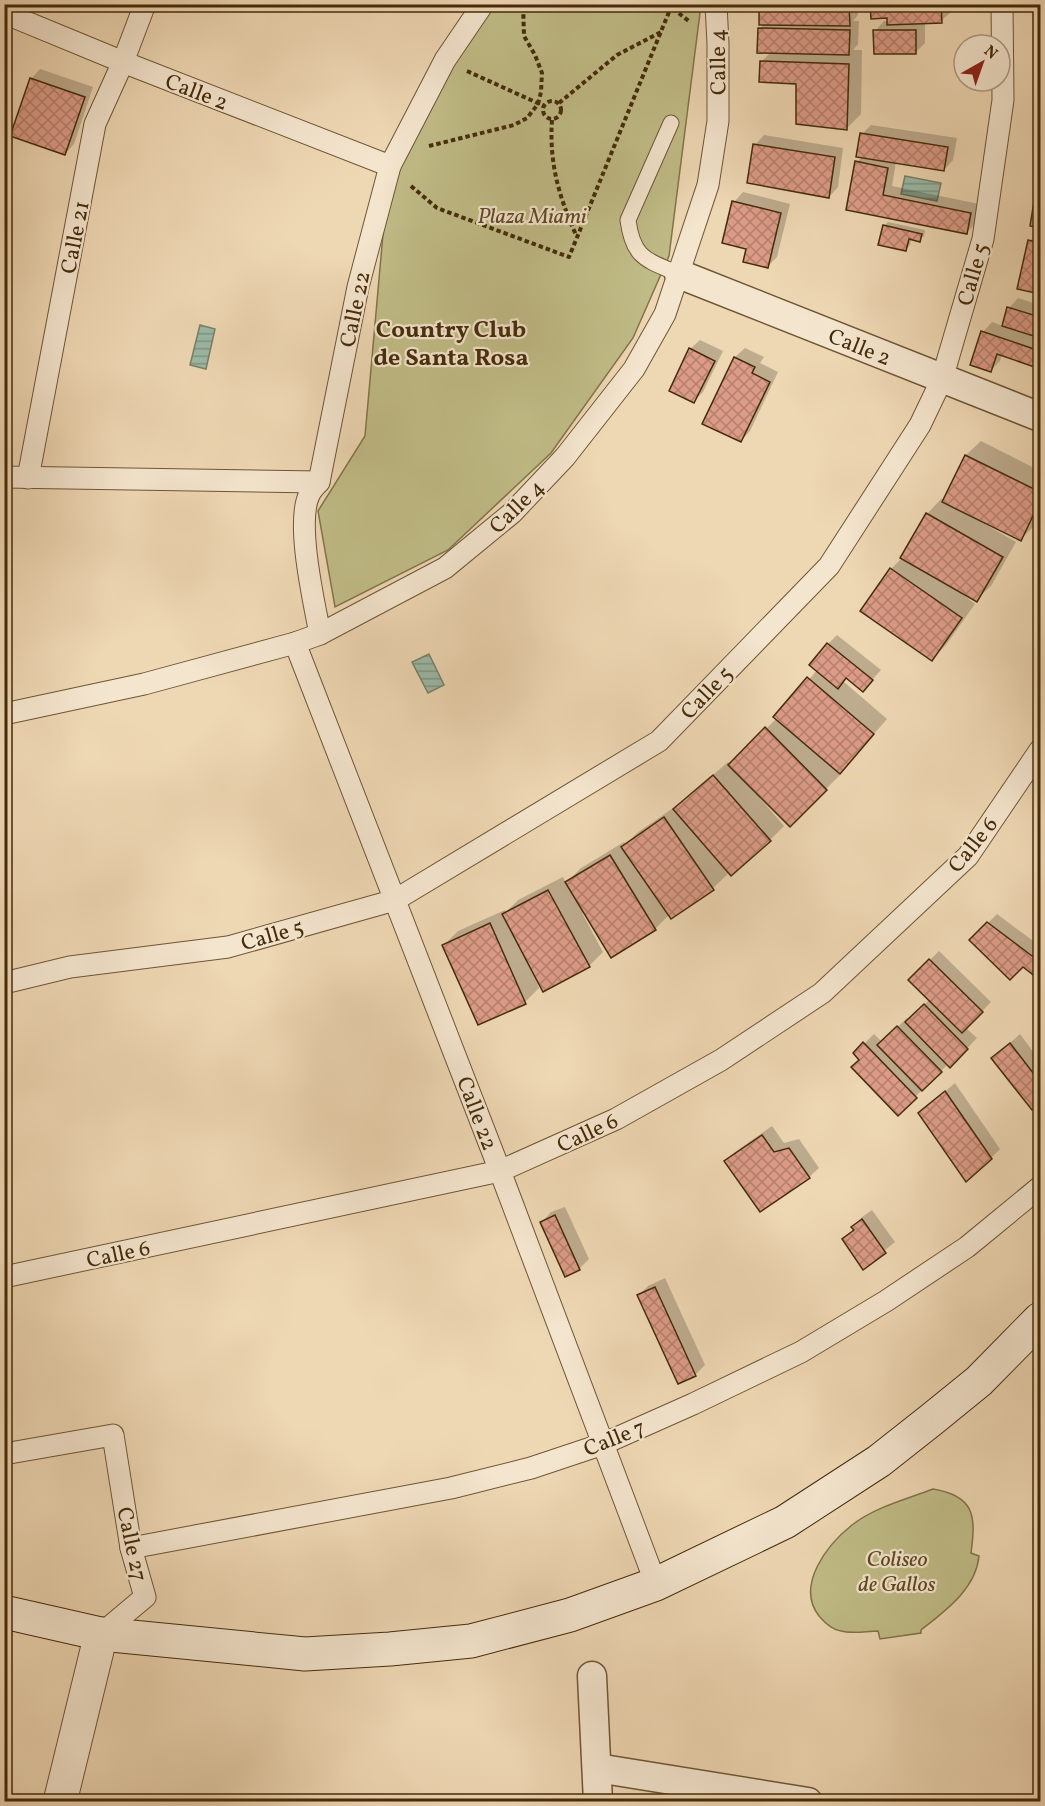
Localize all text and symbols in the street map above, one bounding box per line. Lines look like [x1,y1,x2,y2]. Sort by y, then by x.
street label: Calle 4 [703,28,736,95]
north arrow [952,33,1012,93]
text: N [979,41,1002,65]
street label: Calle 2 [160,67,232,119]
street label: Calle 21 [54,198,99,277]
park label: Plaza Miami [477,202,587,233]
street label: Calle 5 [951,240,998,310]
street label: Calle 22 [333,269,380,350]
district label: Country Club de Santa Rosa [373,314,529,376]
street label: Calle 2 [823,322,895,375]
street label: Calle 4 [483,474,552,542]
street label: Calle 5 [674,660,741,727]
street label: Calle 6 [942,811,1006,880]
street label: Calle 5 [238,913,308,960]
street label: Calle 22 [447,1072,504,1155]
street label: Calle 6 [552,1107,624,1162]
street label: Calle 6 [84,1234,153,1277]
street label: Calle 7 [579,1413,650,1466]
street label: Calle 27 [108,1504,154,1585]
park label: Coliseo de Gallos [858,1545,936,1601]

